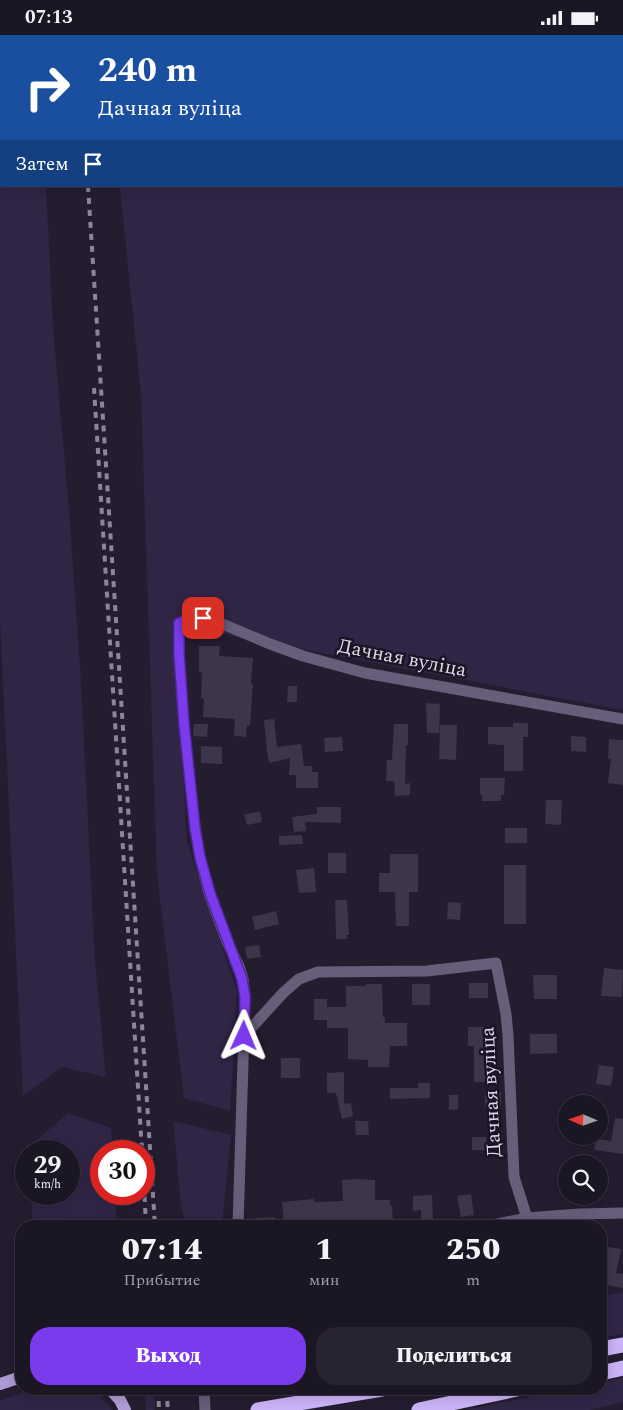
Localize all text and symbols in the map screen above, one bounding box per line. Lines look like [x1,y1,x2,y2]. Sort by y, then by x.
text: 07:13 [25,3,73,32]
text: 240 m [98,44,197,97]
icon: right [15,55,80,120]
text: Дачная вуліца [98,92,242,125]
text: Затем [15,150,69,179]
icon: arrive [79,150,107,178]
pin [182,597,224,639]
icon: arrive [189,604,217,632]
street label: Дачная вуліца [335,631,469,685]
position arrow [217,1009,269,1061]
street label: Дачная вуліца [473,1026,509,1158]
north arrow [558,1095,608,1145]
map controls [558,1095,608,1205]
speed limit sign: 30 [90,1140,155,1205]
text: 29 [33,1147,62,1185]
button: search [558,1155,608,1205]
text: km/h [34,1175,61,1194]
text: 07:14 [122,1227,202,1273]
text: 1 [315,1227,333,1273]
text: 250 [446,1227,500,1273]
text: Прибытие [124,1268,200,1292]
text: мин [309,1268,339,1292]
text: m [466,1268,480,1292]
button: Выход [30,1327,306,1385]
button: Поделиться [316,1327,592,1385]

